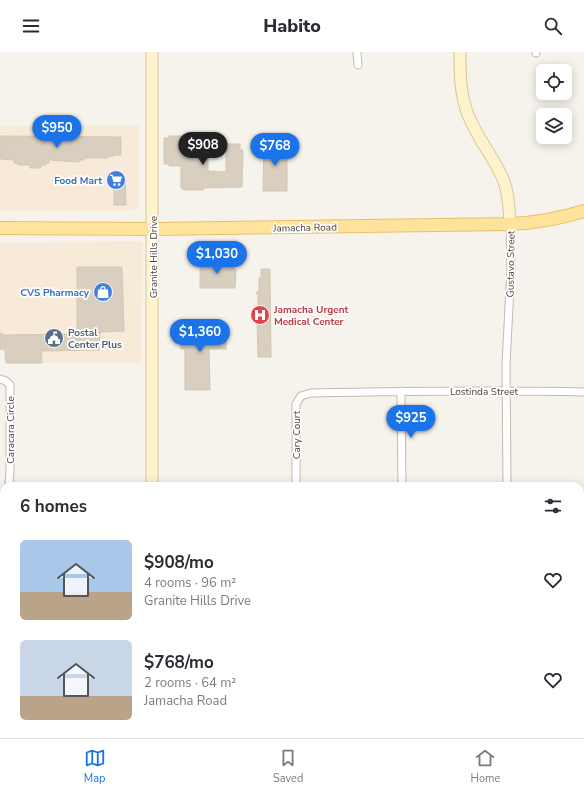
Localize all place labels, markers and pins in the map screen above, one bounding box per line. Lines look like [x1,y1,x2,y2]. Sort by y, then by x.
pin: $950 [33,115,81,149]
pin: $908 [179,132,227,166]
pin: $768 [251,133,299,167]
supermarket icon: Food Mart [105,169,127,191]
place label: Food Mart [54,174,102,188]
pin: $1,030 [184,241,250,275]
shop icon: CVS Pharmacy [92,281,114,303]
place label: CVS Pharmacy [20,286,90,300]
place label: Jamacha Urgent Medical Center [273,303,349,329]
hospital icon: Jamacha Urgent Medical Center [249,304,271,326]
pin: $1,360 [167,319,233,353]
place label: Postal Center Plus [68,326,122,352]
public building icon: Postal Center Plus [43,327,65,349]
pin: $925 [387,405,435,439]

